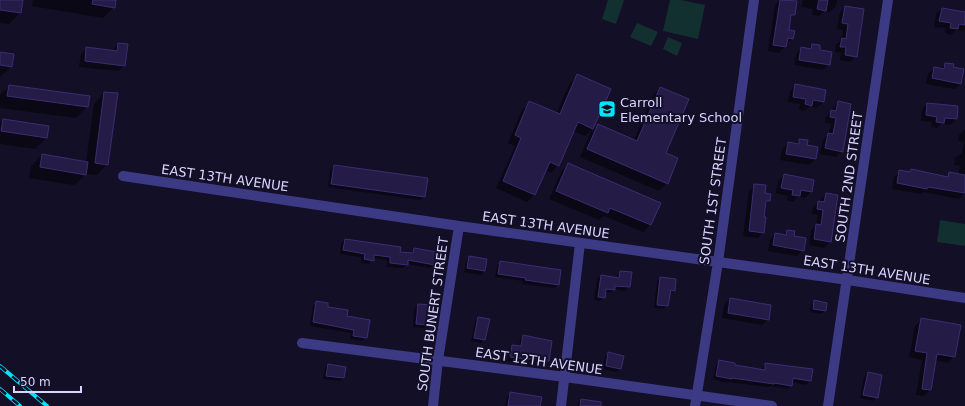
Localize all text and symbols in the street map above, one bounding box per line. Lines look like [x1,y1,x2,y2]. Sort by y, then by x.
place label: Carroll Elementary School [620,95,742,125]
school or university icon: Carroll Elementary School [597,99,617,119]
street label: SOUTH 2ND STREET [832,111,866,243]
street label: SOUTH 1ST STREET [697,137,729,265]
street label: EAST 13TH AVENUE [160,162,290,194]
street label: EAST 13TH AVENUE [481,209,611,241]
street label: SOUTH BUNERT STREET [415,236,451,392]
street label: EAST 13TH AVENUE [802,253,932,287]
street label: EAST 12TH AVENUE [474,345,604,377]
scale bar [14,368,81,394]
text: 50 m [20,375,51,389]

